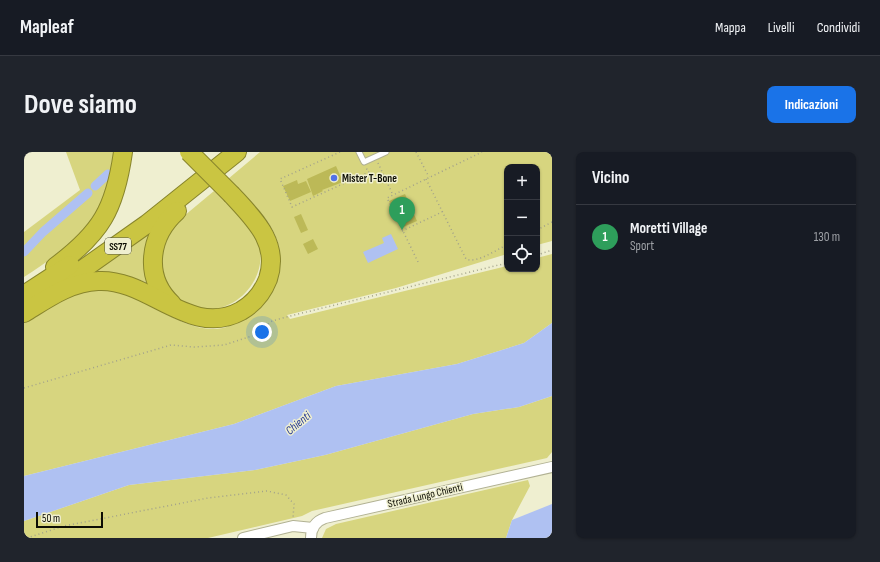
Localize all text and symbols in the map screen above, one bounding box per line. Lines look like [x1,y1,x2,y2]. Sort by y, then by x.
text: Mapleaf [20,16,74,39]
text: Mappa [715,19,746,36]
text: Livelli [768,19,795,36]
text: Condividi [817,19,860,36]
button: Indicazioni [767,86,856,123]
text: Dove siamo [24,88,137,121]
map controls [504,164,540,272]
button: + [504,164,540,200]
text: Vicino [592,168,629,188]
place label: Mister T-Bone [342,172,397,185]
marker: Mister T-Bone [329,173,339,183]
pin: 1 [389,197,415,230]
button: − [504,200,540,236]
text: Moretti Village [630,219,707,238]
text: 1 [602,229,608,245]
text: 130 m [814,229,840,245]
button: locate [504,236,540,272]
road number: SS77 [105,238,131,254]
text: Sport [630,238,654,254]
your location [252,322,272,342]
water label: Chienti [283,408,315,438]
street label: Strada Lungo Chienti [386,481,464,510]
scale bar [36,510,103,529]
text: 50 m [42,512,60,525]

